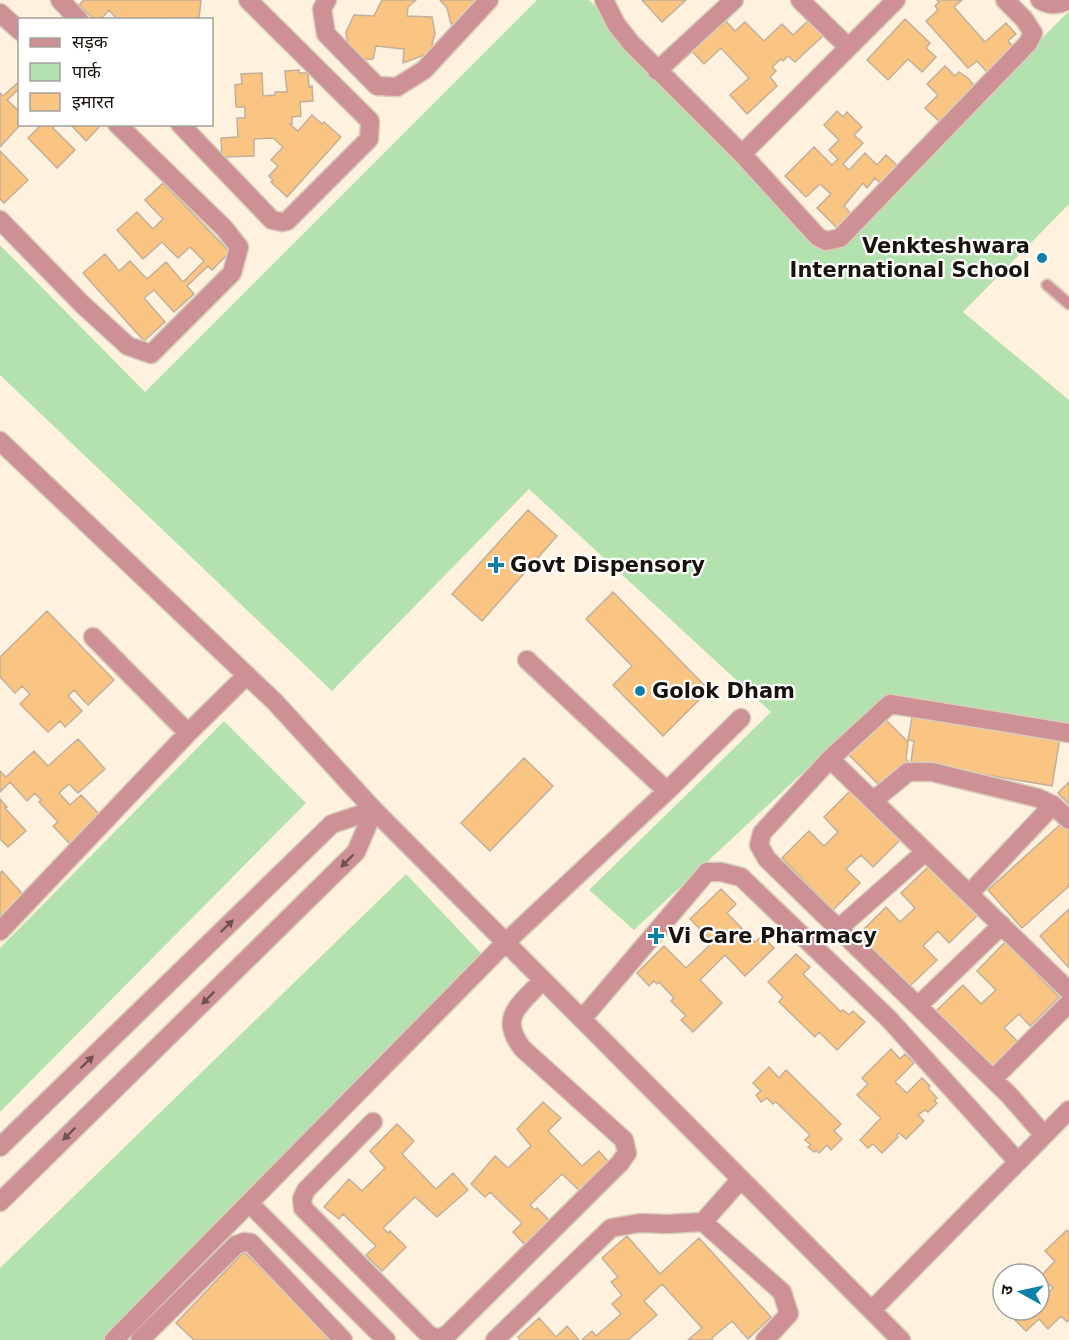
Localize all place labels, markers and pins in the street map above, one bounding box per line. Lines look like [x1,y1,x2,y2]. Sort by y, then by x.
place label: Venkteshwara International School [790,234,1030,282]
marker: Venkteshwara International School [1035,251,1049,265]
place label: Govt Dispensory [510,553,705,577]
marker: Govt Dispensory [487,556,505,574]
place label: Golok Dham [652,679,795,703]
marker: Golok Dham [633,684,647,698]
place label: Vi Care Pharmacy [668,924,877,948]
marker: Vi Care Pharmacy [649,929,663,943]

